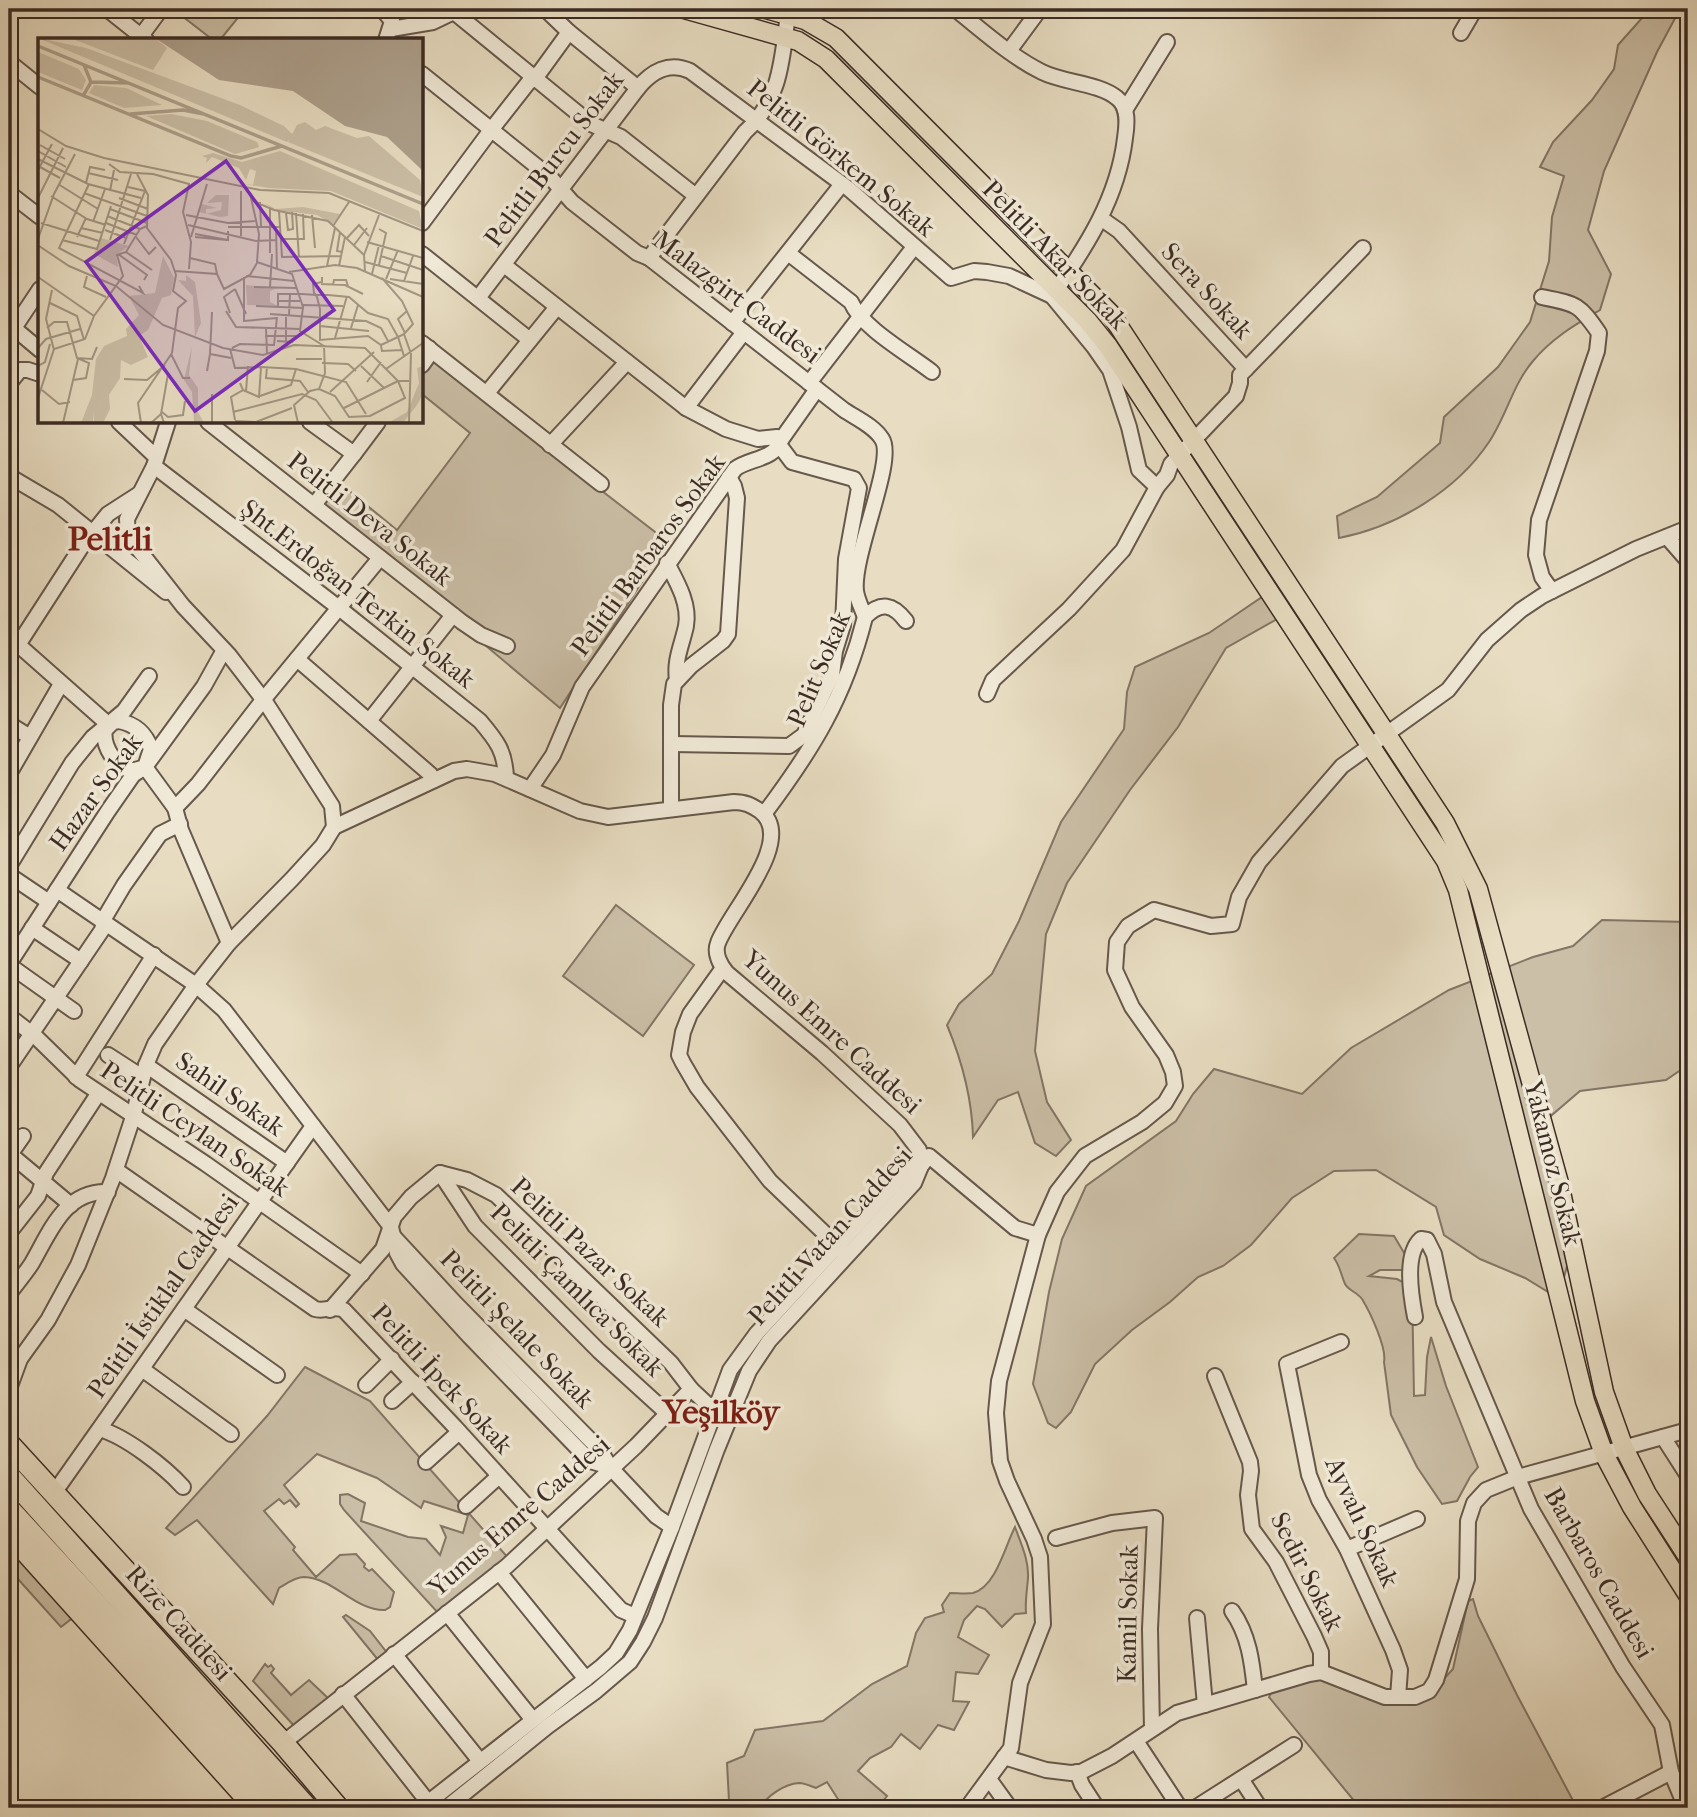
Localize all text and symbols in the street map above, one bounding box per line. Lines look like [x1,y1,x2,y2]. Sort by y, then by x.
inset map [38,38,424,424]
street label: Pelitli Burcu Sokak [478,65,630,253]
street label: Pelitli Görkem Sokak [741,73,942,244]
street label: Pelitli Akar Sokak [976,174,1135,337]
street label: Malazgirt Caddesi [647,224,827,370]
street label: Sera Sokak [1155,237,1260,346]
street label: Pelitli Deva Sokak [282,445,459,593]
street label: Pelitli Barbaros Sokak [564,447,732,662]
street label: Şht.Erdoğan Terkin Sokak [235,493,482,695]
district label: Pelitli [68,520,153,559]
street label: Pelit Sokak [781,606,857,731]
street label: Hazar Sokak [43,727,149,857]
street label: Yunus Emre Caddesi [735,943,928,1121]
street label: Sahil Sokak [170,1045,291,1143]
street label: Pelitli Ceylan Sokak [95,1054,296,1204]
street label: Yakamoz Sokak [1517,1076,1589,1250]
street label: Pelitli Vatan Caddesi [742,1140,919,1332]
street label: Pelitli Pazar Sokak [504,1171,676,1334]
street label: Pelitli İstiklal Caddesi [80,1187,245,1404]
street label: Pelitli Çamlıca Sokak [484,1197,671,1384]
street label: Pelitli Şelale Sokak [433,1243,601,1415]
street label: Pelitli İpek Sokak [365,1297,520,1461]
district label: Yeşilköy [661,1393,782,1432]
street label: Yunus Emre Caddesi [421,1429,616,1604]
street label: Ayvalı Sokak [1318,1451,1406,1593]
street label: Barbaros Caddesi [1537,1482,1661,1665]
street label: Sedir Sokak [1264,1507,1351,1637]
street label: Kamil Sokak [1111,1544,1145,1683]
street label: Rize Caddesi [119,1559,239,1687]

